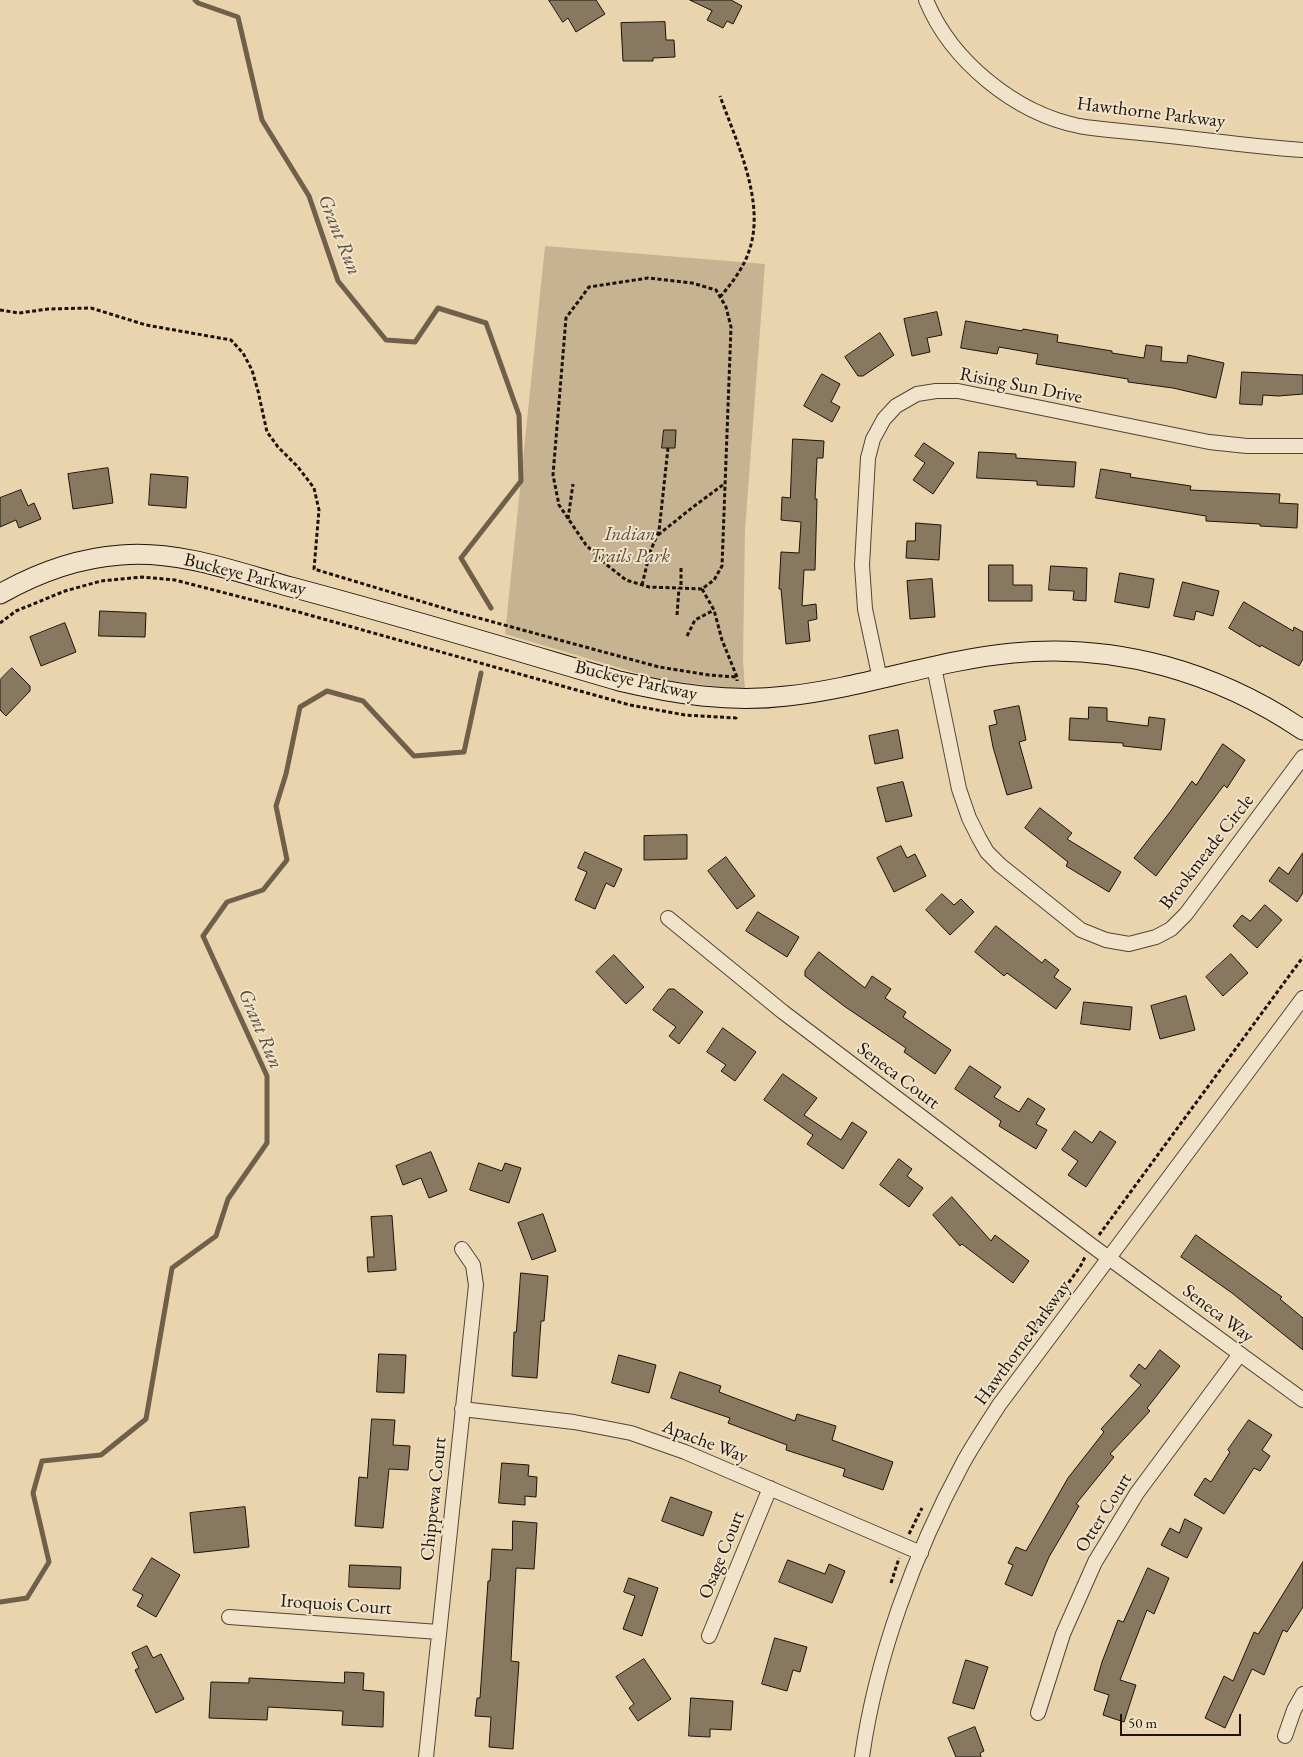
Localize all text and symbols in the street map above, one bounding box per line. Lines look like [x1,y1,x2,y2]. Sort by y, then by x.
street label: Hawthorne Parkway [1076,93,1226,133]
water label: Grant Run [312,191,366,279]
street label: Rising Sun Drive [958,363,1084,409]
park label: Indian Trails Park [590,524,670,568]
street label: Buckeye Parkway [182,549,308,601]
street label: Buckeye Parkway [572,656,700,706]
street label: Brookmeade Circle [1155,790,1259,914]
water label: Grant Run [232,985,288,1073]
street label: Seneca Court [852,1038,944,1114]
street label: Hawthorne Parkway [970,1276,1076,1410]
street label: Seneca Way [1178,1280,1258,1348]
street label: Apache Way [659,1415,751,1469]
street label: Chippewa Court [416,1436,452,1562]
street label: Otter Court [1071,1469,1137,1557]
street label: Osage Court [694,1508,750,1602]
street label: Iroquois Court [280,1590,392,1620]
scale bar [1123,1704,1244,1736]
text: 50 m [1128,1713,1157,1732]

